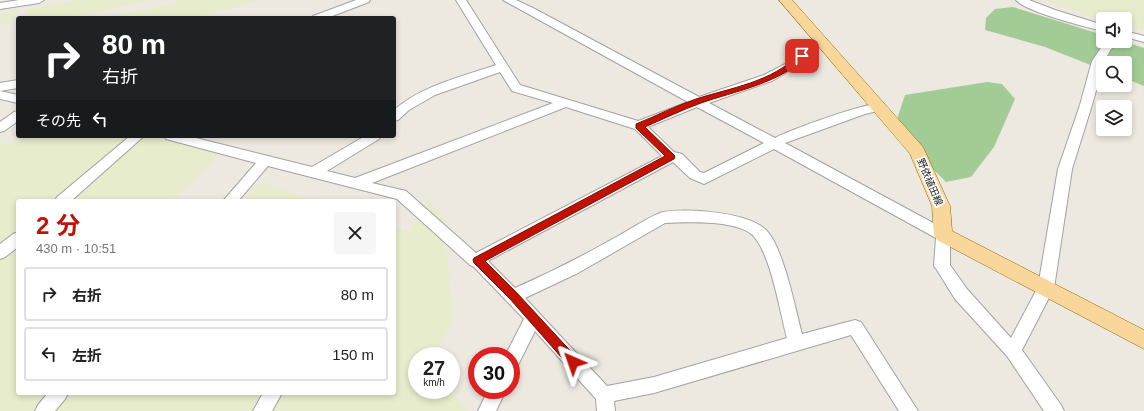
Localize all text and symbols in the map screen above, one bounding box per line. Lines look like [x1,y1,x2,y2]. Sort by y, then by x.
map controls [1096,12,1132,136]
button: sound [1096,12,1132,48]
text: 80 m [102,29,166,60]
icon: right [36,32,88,84]
pin [785,39,819,73]
icon: arrive [791,45,813,67]
button: search [1096,56,1132,92]
text: 右折 [102,67,138,87]
button: layers [1096,100,1132,136]
icon: left [89,108,111,130]
text: その先 [36,112,81,129]
street label: 野依植田線 [915,157,945,207]
text: 2 分 [36,212,80,239]
button: close [334,212,376,254]
text: 430 m · 10:51 [36,241,116,256]
icon: right [38,283,60,305]
text: 80 m [341,286,374,303]
text: 右折 [72,287,102,304]
position arrow [552,341,594,383]
icon: left [38,343,60,365]
text: 150 m [332,346,374,363]
text: 左折 [72,347,102,364]
speed limit sign: 30 [468,347,520,399]
text: 27 [423,357,445,379]
text: km/h [423,377,445,388]

